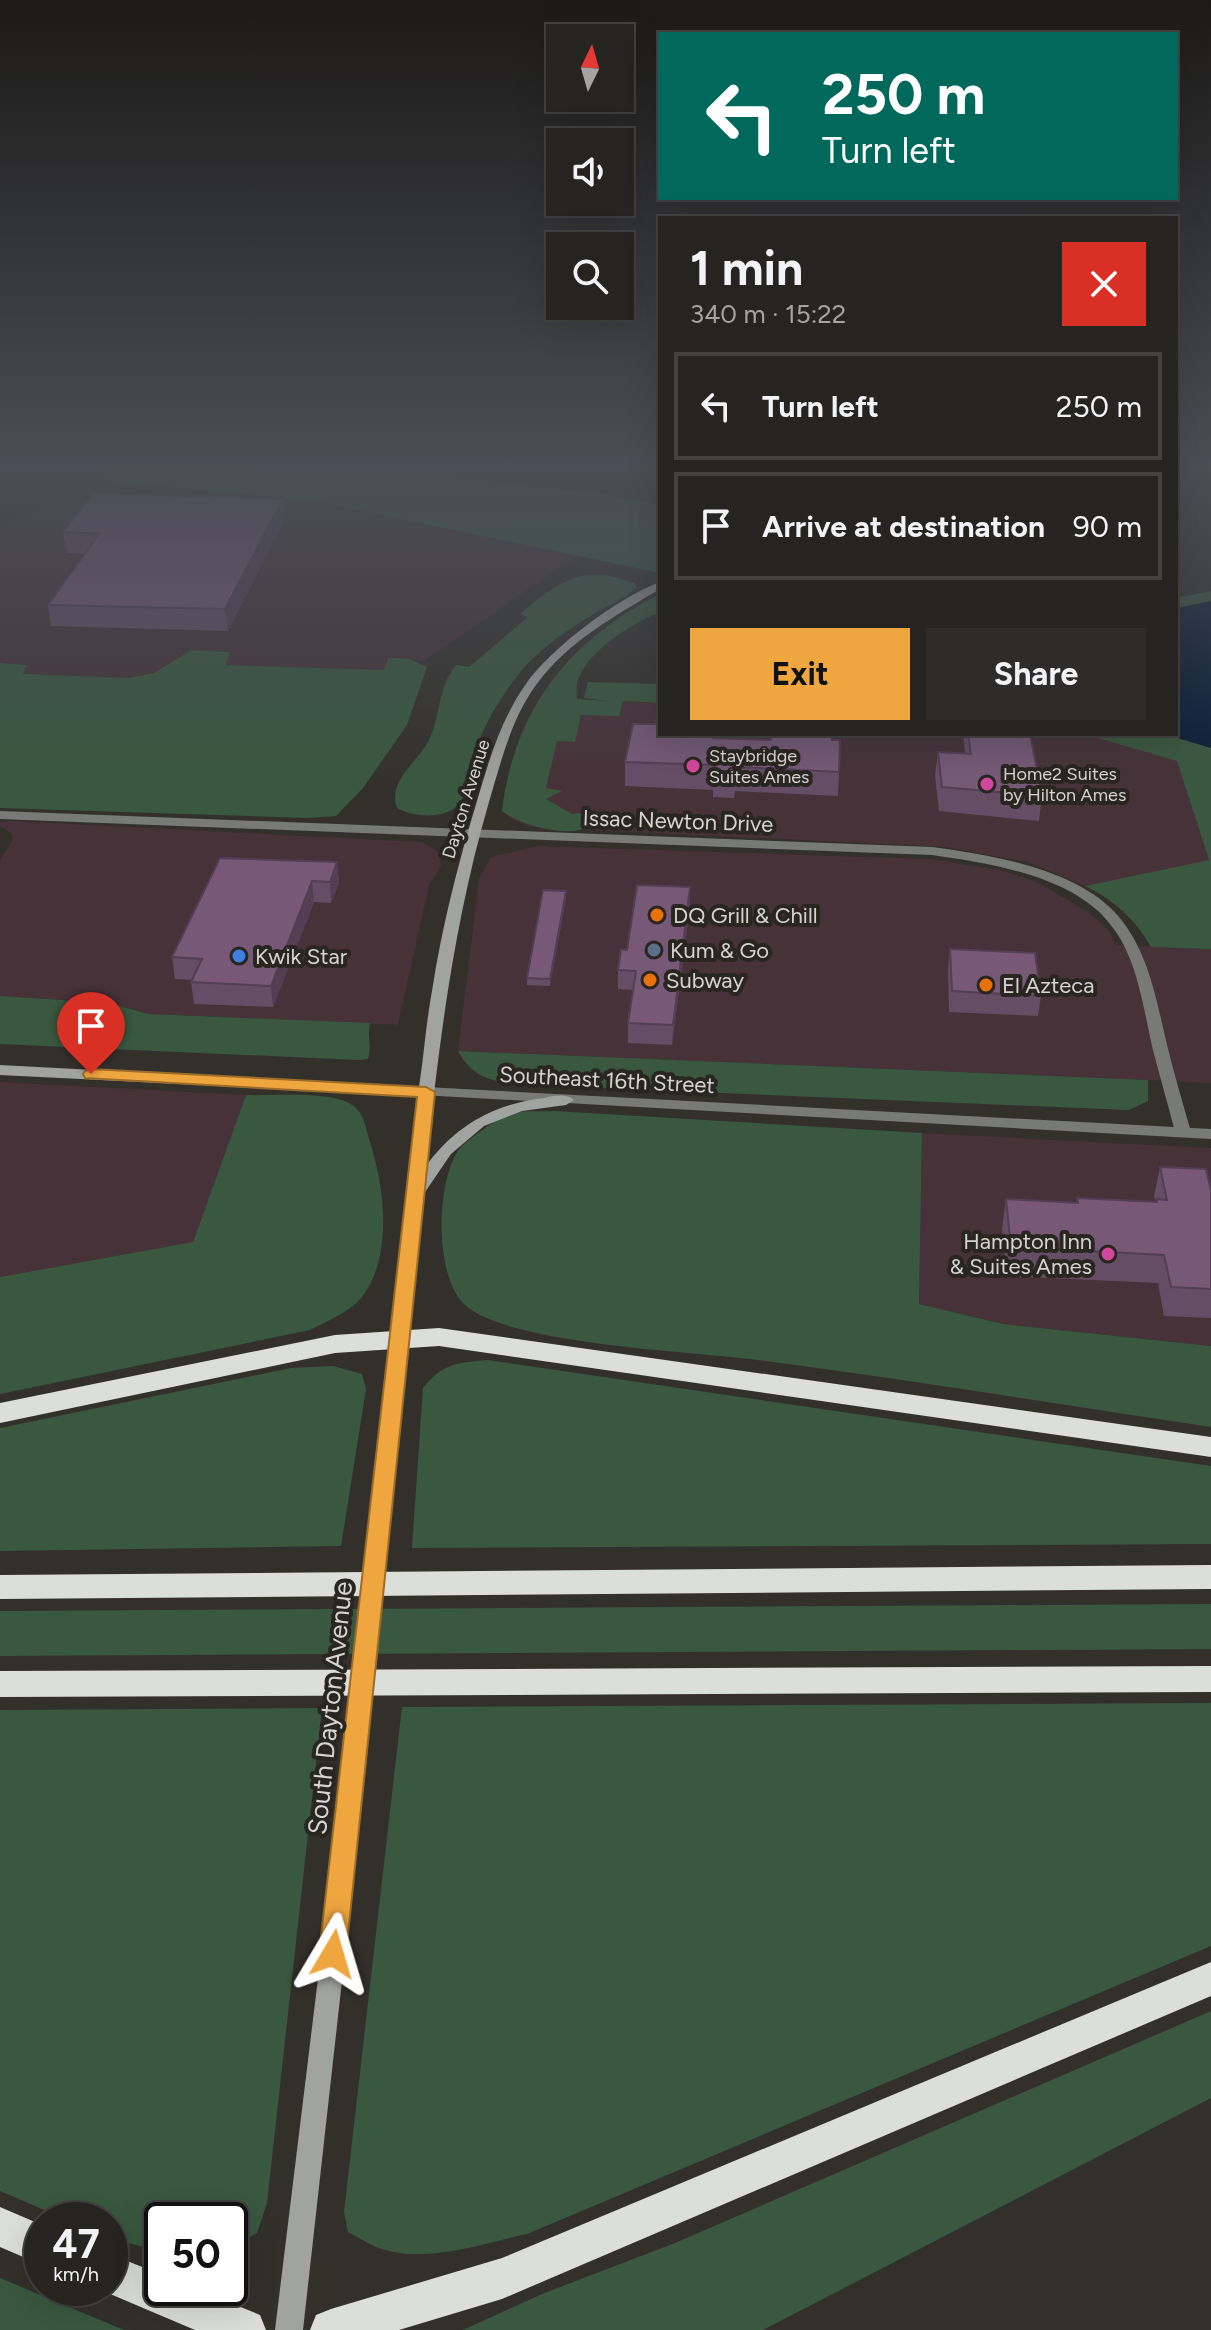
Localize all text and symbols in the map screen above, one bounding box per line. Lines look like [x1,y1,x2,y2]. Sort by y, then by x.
north arrow [546,24,634,112]
map controls [546,24,634,320]
text: 250 m [822,61,985,128]
icon: left [690,64,794,168]
button: sound [546,128,634,216]
text: Turn left [822,129,956,172]
button: search [546,232,634,320]
text: 1 min [690,239,803,297]
button: close [1062,242,1146,326]
text: 340 m · 15:22 [690,298,846,330]
icon: left [694,384,738,428]
text: Turn left [762,388,879,425]
text: 250 m [1056,388,1142,425]
icon: arrive [694,504,738,548]
text: Arrive at destination [762,508,1045,545]
text: 90 m [1073,508,1142,545]
button: Exit [690,628,910,720]
button: Share [926,628,1146,720]
street label: Dayton Avenue [437,737,495,861]
place label: Staybridge Suites Ames [709,745,809,788]
marker: Staybridge Suites Ames [684,757,702,775]
place label: Home2 Suites by Hilton Ames [1003,763,1126,806]
marker: Home2 Suites by Hilton Ames [978,775,996,793]
street label: Issac Newton Drive [582,804,774,838]
place label: DQ Grill & Chill [673,902,818,929]
marker: DQ Grill & Chill [648,906,666,924]
place label: Kum & Go [670,937,769,964]
marker: Kum & Go [645,941,663,959]
place label: Kwik Star [255,943,348,970]
marker: Kwik Star [230,947,248,965]
place label: Subway [666,967,744,994]
marker: Subway [641,971,659,989]
place label: El Azteca [1002,972,1094,999]
marker: El Azteca [977,976,995,994]
pin [57,992,125,1074]
icon: arrive [69,1004,113,1048]
street label: Southeast 16th Street [499,1061,715,1099]
place label: Hampton Inn & Suites Ames [950,1228,1092,1280]
marker: Hampton Inn & Suites Ames [1099,1245,1117,1263]
street label: South Dayton Avenue [301,1580,359,1836]
position arrow [291,1912,375,1996]
speed limit sign: 50 [144,2202,248,2306]
text: 47 [52,2220,100,2268]
text: km/h [53,2262,99,2286]

